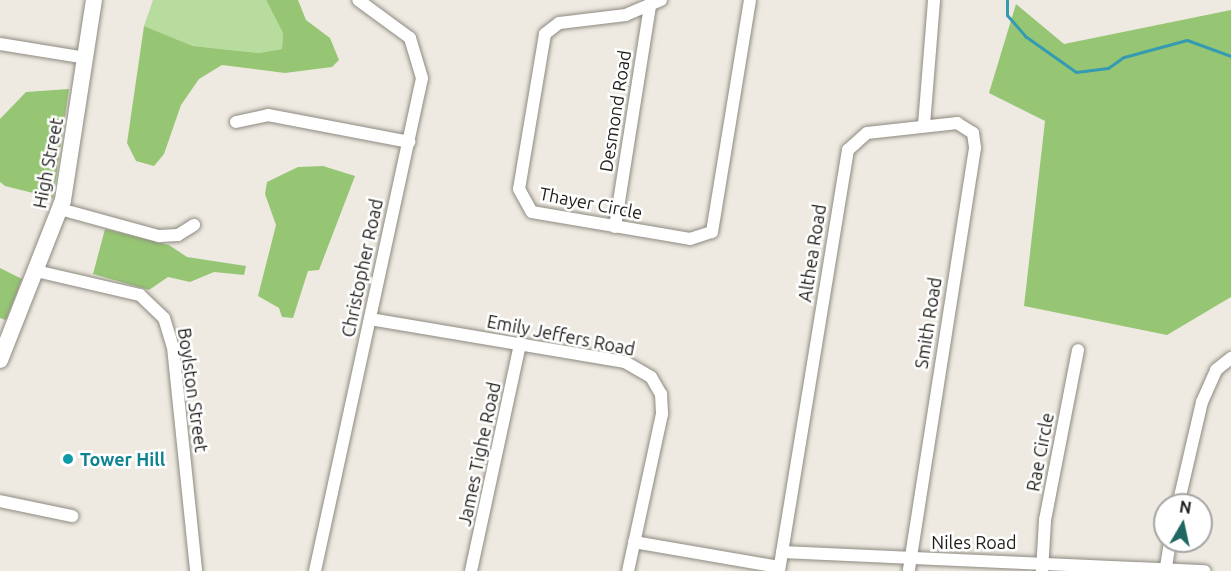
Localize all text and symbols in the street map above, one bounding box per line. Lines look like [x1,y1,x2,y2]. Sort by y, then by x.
street label: Desmond Road [595,49,635,173]
street label: High Street [29,116,67,210]
street label: Thayer Circle [538,182,644,224]
street label: Christopher Road [337,197,387,339]
street label: Althea Road [794,203,830,303]
street label: Smith Road [910,276,946,370]
street label: Emily Jeffers Road [485,310,637,360]
street label: Boylston Street [174,326,212,454]
street label: James Tighe Road [453,380,505,528]
street label: Rae Circle [1022,411,1058,493]
place label: Tower Hill [80,448,165,470]
marker: Tower Hill [61,452,75,466]
north arrow [1153,493,1213,553]
text: N [1178,497,1193,517]
street label: Niles Road [931,531,1017,553]

